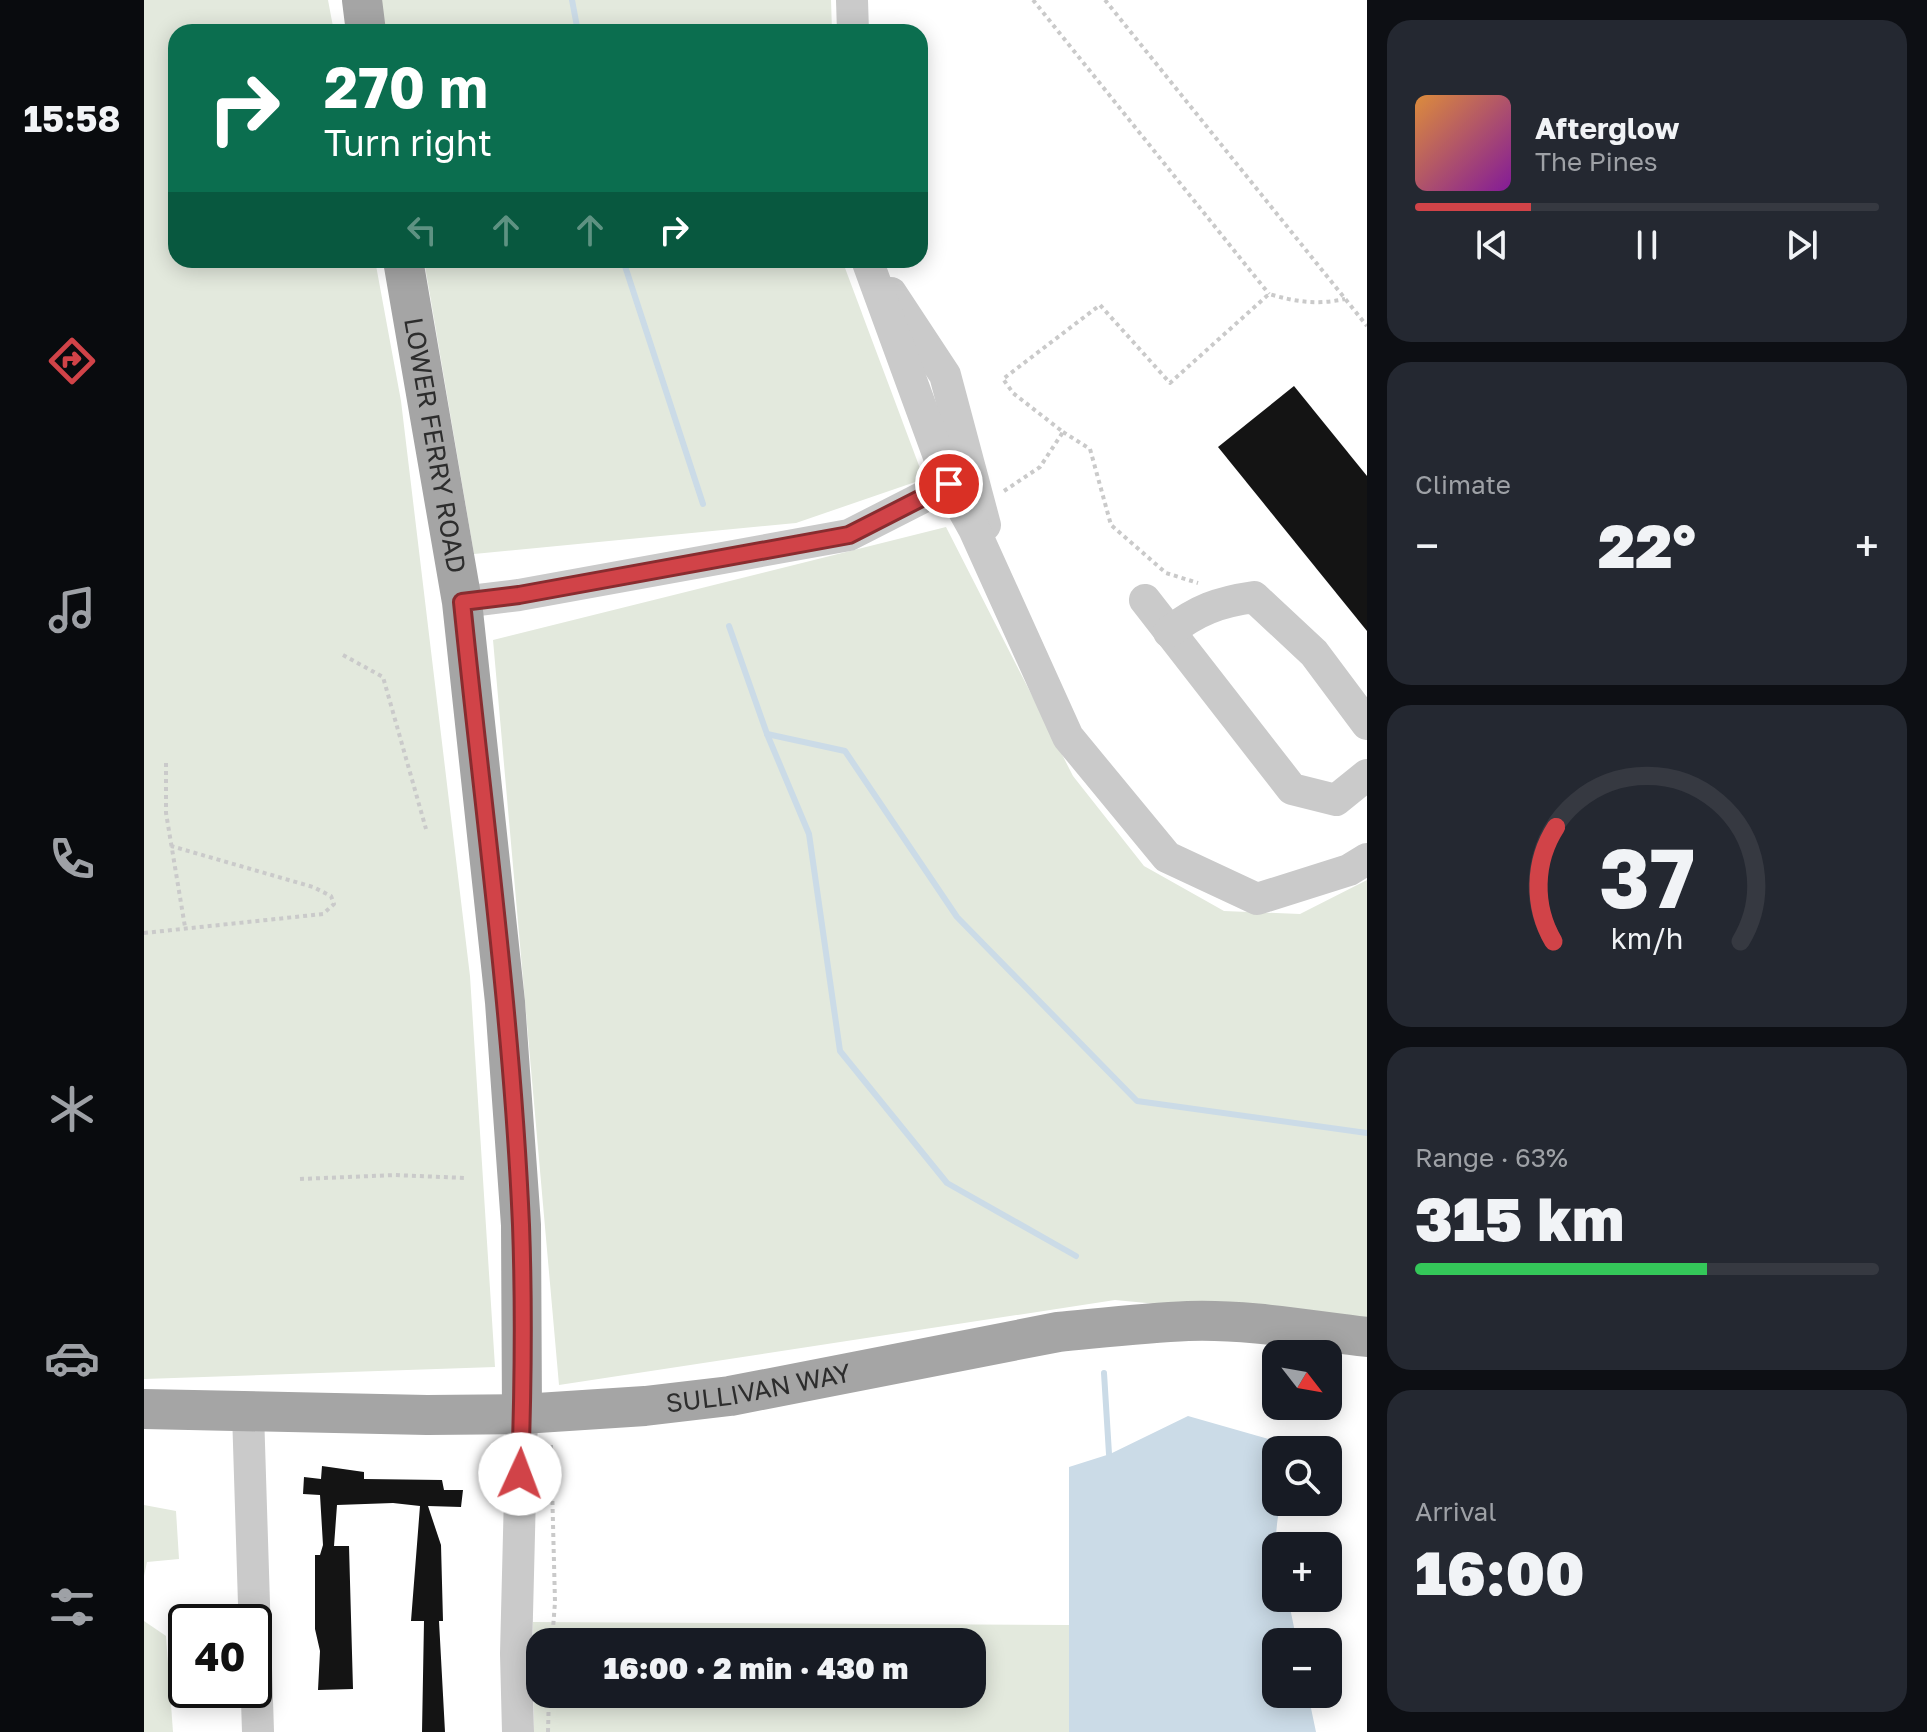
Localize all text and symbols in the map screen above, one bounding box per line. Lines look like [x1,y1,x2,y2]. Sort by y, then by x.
text: 270 m [324,53,488,120]
icon: right [192,56,296,160]
text: 15:58 [23,97,121,140]
text: Afterglow [1535,110,1679,146]
text: Turn right [324,121,492,164]
text: The Pines [1535,146,1658,177]
icon: left [400,208,444,252]
icon: ahead [484,208,528,252]
icon: ahead [568,208,612,252]
icon: right [652,208,696,252]
icon: previous [1470,223,1514,267]
icon: pause [1625,223,1669,267]
icon: next [1780,223,1824,267]
street label: LOWER FERRY ROAD [398,315,473,575]
icon: directions [44,333,100,389]
pin [915,450,983,518]
icon: arrive [927,462,971,506]
text: Climate [1415,469,1511,500]
text: 22° [1598,509,1696,581]
text: − [1415,519,1439,572]
text: + [1855,519,1879,572]
icon: music [44,582,100,638]
text: 37 [1599,826,1695,926]
icon: phone [44,831,100,887]
text: km/h [1611,921,1683,955]
icon: climate [44,1081,100,1137]
text: Range · 63% [1415,1142,1568,1173]
text: 315 km [1415,1182,1624,1254]
icon: car [44,1330,100,1386]
north arrow [1262,1340,1342,1420]
map controls [1262,1340,1342,1708]
street label: SULLIVAN WAY [664,1357,854,1418]
position arrow [478,1432,562,1516]
button: search [1262,1436,1342,1516]
text: Arrival [1415,1496,1496,1527]
button: + [1262,1532,1342,1612]
text: 16:00 [1415,1536,1585,1608]
icon: filters [44,1579,100,1635]
speed limit sign: 40 [168,1604,272,1708]
button: − [1262,1628,1342,1708]
text: 16:00 · 2 min · 430 m [604,1650,908,1686]

